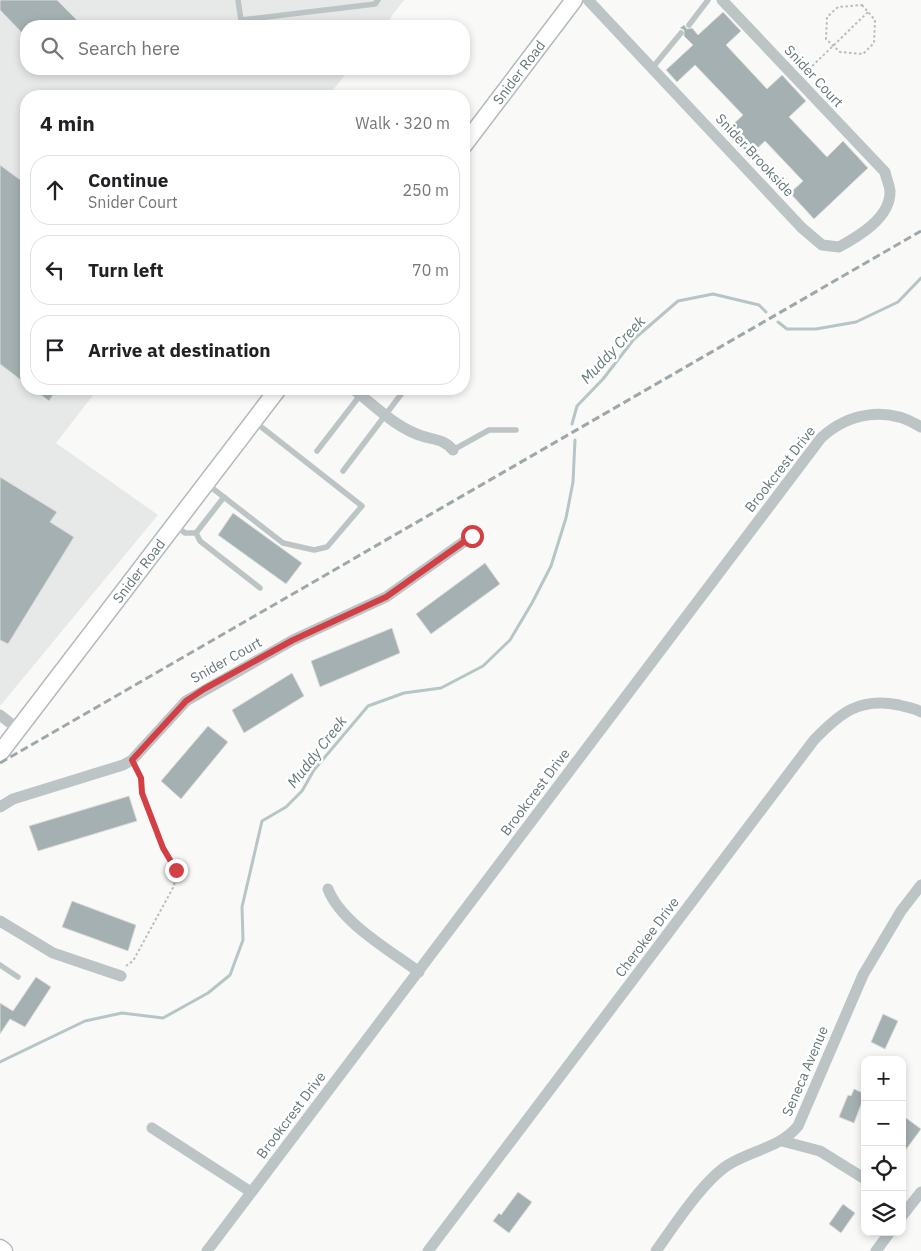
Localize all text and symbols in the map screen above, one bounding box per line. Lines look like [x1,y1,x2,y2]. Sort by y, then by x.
search box [20,20,470,75]
icon: search [38,34,66,62]
text: Search here [78,36,180,60]
street label: Snider Road [489,37,549,108]
street label: Snider Court [781,41,847,111]
text: 4 min [40,109,95,137]
street label: Snider Brookside [712,110,798,201]
text: Walk · 320 m [355,113,450,133]
text: Continue [88,168,168,192]
icon: ahead [41,176,69,204]
text: 250 m [402,180,449,200]
text: Snider Court [88,192,178,212]
icon: left [41,256,69,284]
text: Turn left [88,258,164,282]
text: 70 m [412,260,449,280]
water label: Muddy Creek [576,312,649,388]
icon: arrive [41,336,69,364]
text: Arrive at destination [88,338,271,362]
street label: Brookcrest Drive [741,422,819,516]
route start [461,525,484,548]
street label: Snider Road [109,535,169,607]
street label: Snider Court [187,633,265,687]
water label: Muddy Creek [283,712,351,791]
street label: Brookcrest Drive [496,745,574,839]
route end [165,859,188,882]
street label: Cherokee Drive [611,893,683,981]
street label: Seneca Avenue [778,1023,832,1119]
map controls [861,1056,906,1236]
button: + [861,1056,906,1101]
street label: Brookcrest Drive [252,1068,330,1162]
button: − [861,1101,906,1146]
button: locate [861,1146,906,1191]
button: layers [861,1191,906,1236]

